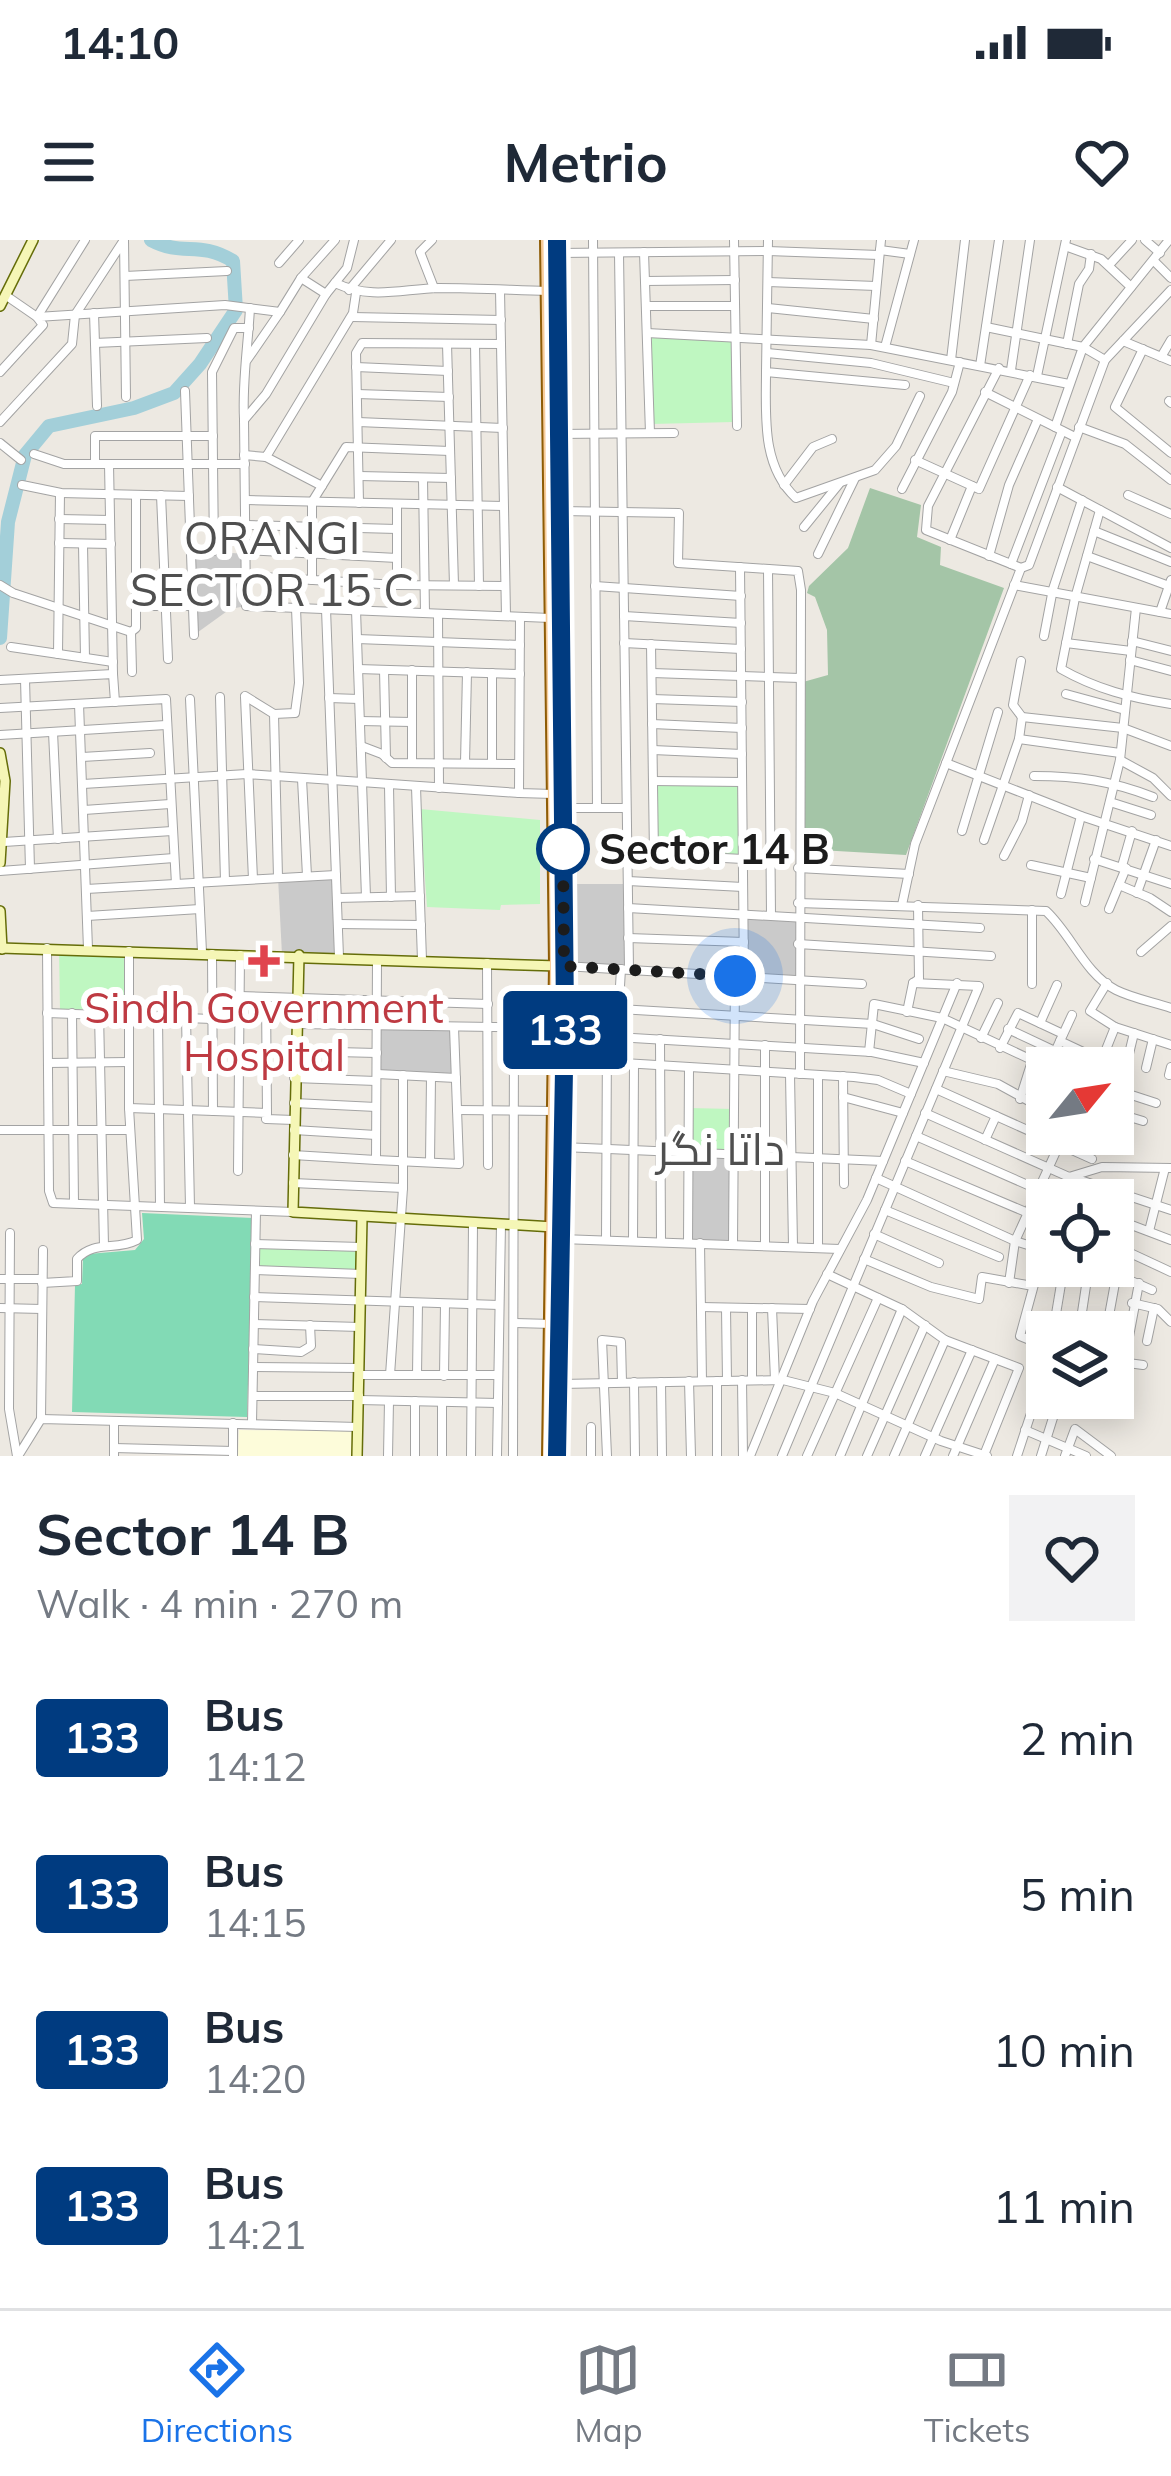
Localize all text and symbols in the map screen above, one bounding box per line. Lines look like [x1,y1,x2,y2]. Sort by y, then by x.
text: 14:10 [60,14,179,70]
text: Metrio [503,128,668,196]
icon: menu [36,129,102,195]
icon: heart [1069,129,1135,195]
district label: ORANGI SECTOR 15 C [130,509,414,617]
place label: Sector 14 B [599,822,830,875]
marker: Sector 14 B [538,824,588,874]
marker: Sindh Government Hospital [248,945,280,977]
your location [705,946,765,1006]
place label: Sindh Government Hospital [84,981,444,1082]
line badge: 133 [496,991,634,1069]
text: 133 [527,1003,603,1056]
north arrow [1026,1047,1134,1155]
map controls [1026,1047,1134,1419]
district label: داتا نگر [654,1120,785,1176]
button: locate [1026,1179,1134,1287]
button: layers [1026,1311,1134,1419]
button: heart [1009,1495,1135,1621]
text: Sector 14 B [36,1498,349,1569]
text: Walk · 4 min · 270 m [36,1579,403,1628]
text: Bus [204,1686,284,1742]
text: 2 min [1020,1710,1135,1766]
text: 133 [64,1711,140,1764]
text: 14:12 [204,1742,307,1791]
text: Bus [204,1842,284,1898]
text: 5 min [1020,1866,1135,1922]
text: 133 [64,1867,140,1920]
text: 14:15 [204,1898,307,1947]
text: Bus [204,1998,284,2054]
text: 10 min [993,2022,1135,2078]
text: 133 [64,2023,140,2076]
text: 14:20 [204,2054,307,2103]
text: Bus [204,2154,284,2210]
text: 11 min [993,2178,1135,2234]
text: 133 [64,2179,140,2232]
text: 14:21 [204,2210,307,2259]
tab: Directions [141,2337,293,2450]
tab: Map [575,2337,642,2450]
tab: Tickets [924,2337,1030,2450]

